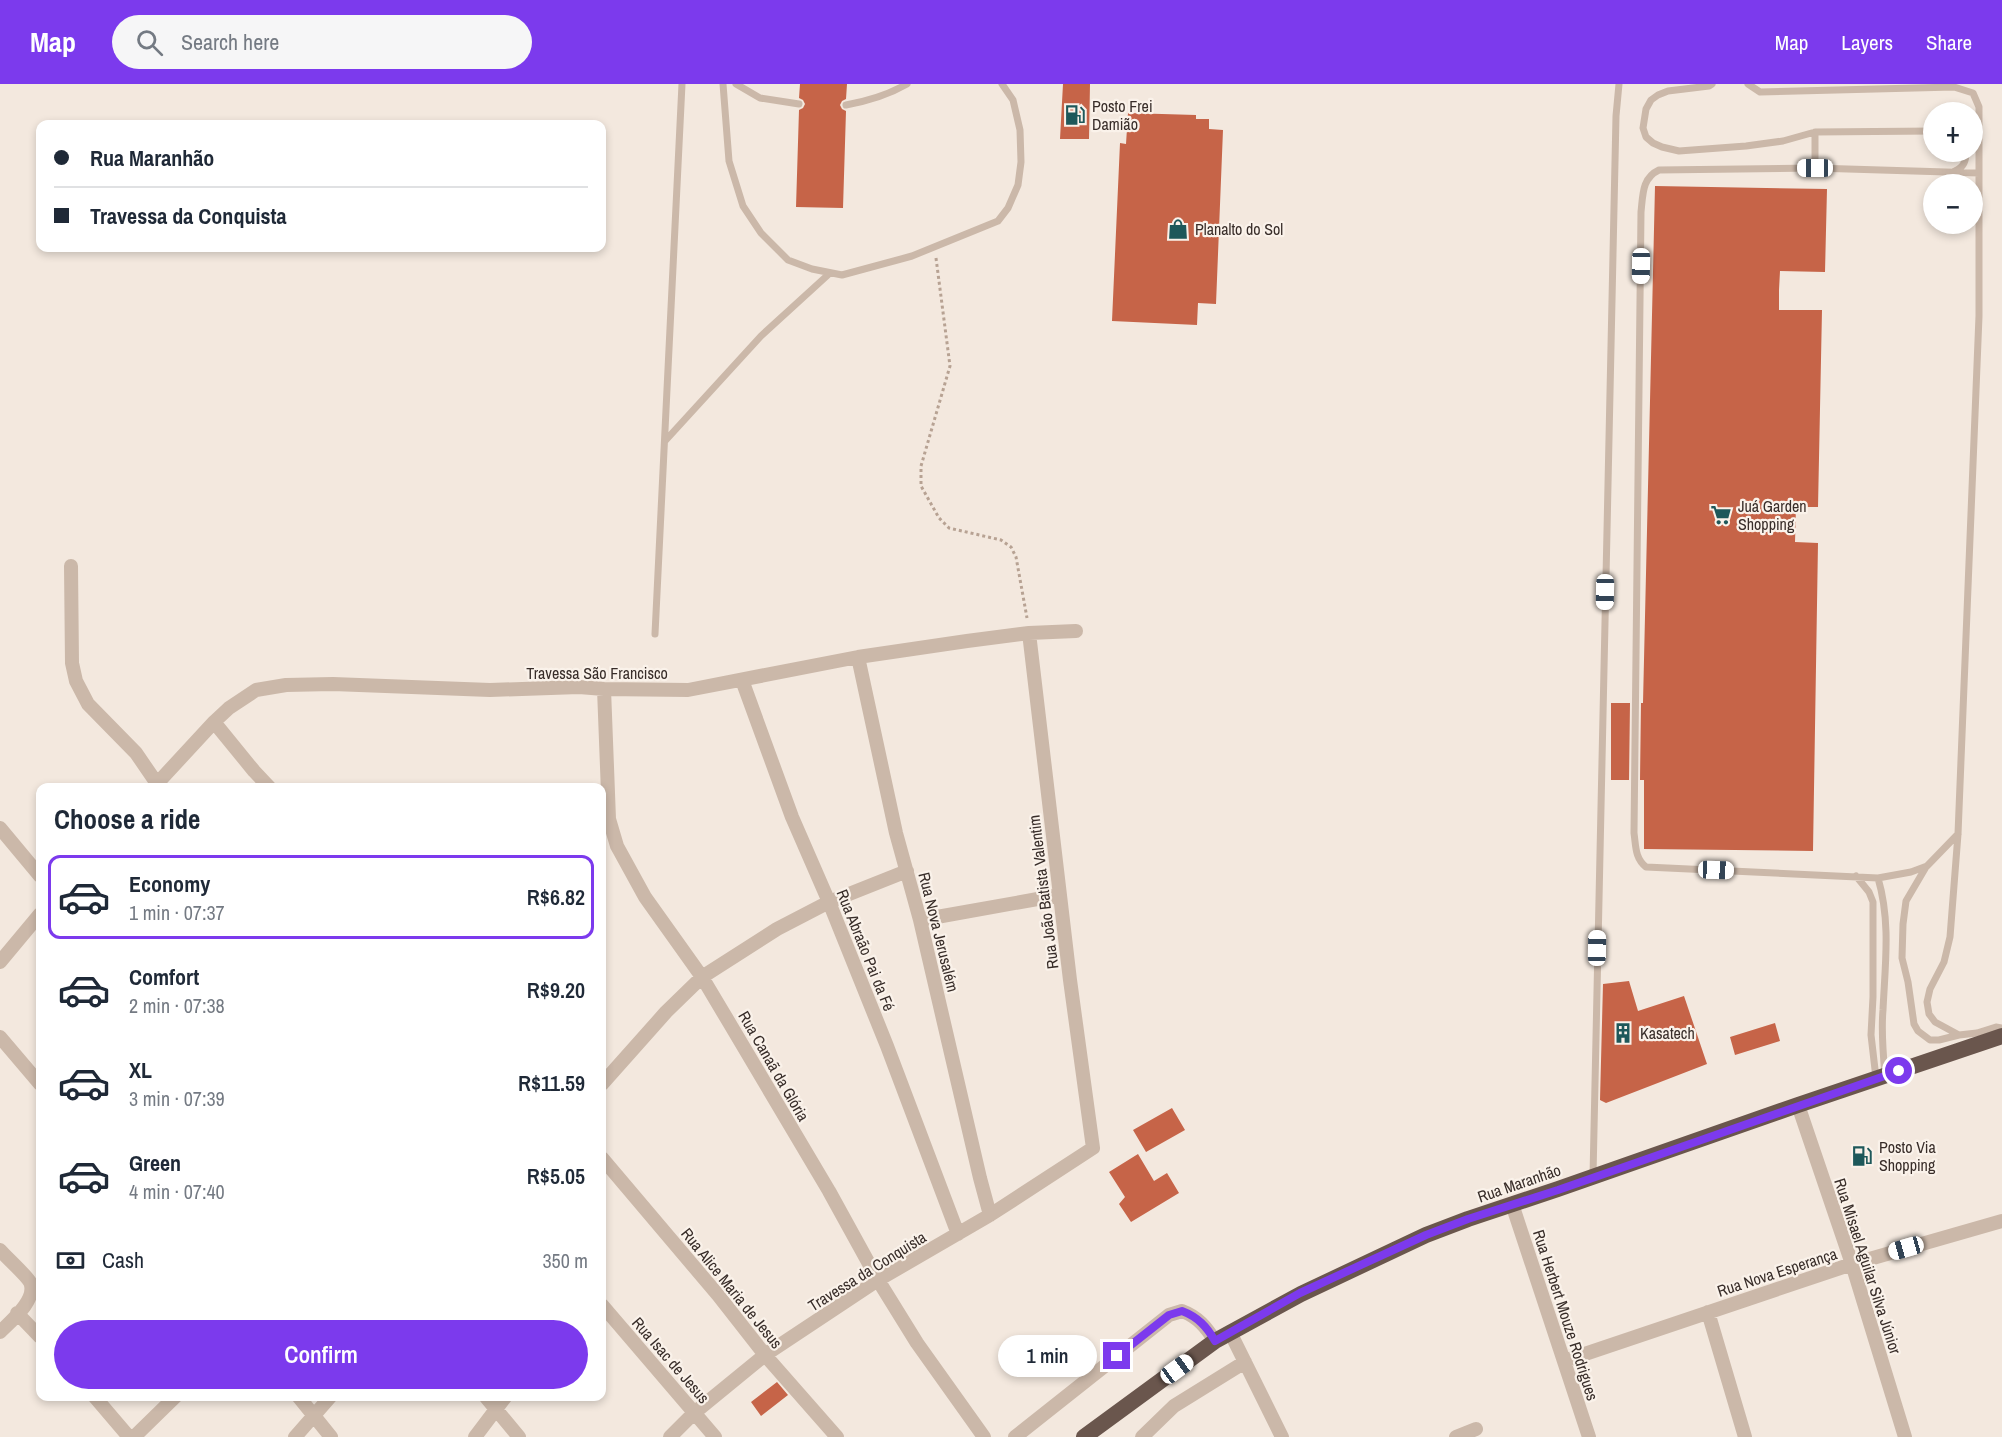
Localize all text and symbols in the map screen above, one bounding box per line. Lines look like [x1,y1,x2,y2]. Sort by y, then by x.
search box [112,15,532,69]
text: Map [30,23,76,61]
icon: search [133,26,166,59]
text: Search here [181,27,279,57]
text: Map [1775,28,1808,57]
text: Layers [1841,28,1893,57]
text: Share [1926,28,1972,57]
place label: Posto Frei Damião [1092,95,1153,135]
map controls [1923,102,1983,234]
button: + [1923,102,1983,162]
fuel station icon: Posto Frei Damião [1063,103,1087,127]
text: Rua Maranhão [90,143,214,173]
car [1797,159,1833,177]
button: − [1923,174,1983,234]
text: Travessa da Conquista [90,201,287,231]
shop icon: Planalto do Sol [1166,217,1190,241]
place label: Planalto do Sol [1195,218,1283,240]
car [1632,248,1650,284]
place label: Juá Garden Shopping [1738,495,1807,535]
supermarket icon: Juá Garden Shopping [1709,503,1733,527]
car [1596,574,1614,610]
street label: Travessa São Francisco [526,662,668,684]
text: Choose a ride [54,801,200,837]
street label: Rua João Batista Valentim [1023,814,1063,970]
car [1698,860,1734,880]
text: Economy [129,869,210,899]
icon: car [57,870,111,924]
street label: Rua Nova Jerusalém [914,870,964,994]
text: R$6.82 [527,882,585,912]
street label: Rua Abraão Pai da Fé [832,886,900,1014]
text: 1 min · 07:37 [129,899,225,926]
car [1588,930,1606,966]
text: Comfort [129,962,199,992]
icon: car [57,963,111,1017]
text: R$9.20 [527,975,585,1005]
text: 2 min · 07:38 [129,992,225,1019]
street label: Rua Canaã da Glória [733,1007,815,1126]
building icon: Kasatech [1611,1021,1635,1045]
place label: Kasatech [1640,1022,1695,1044]
text: XL [129,1055,152,1085]
icon: car [57,1056,111,1110]
route start [1885,1057,1912,1084]
text: R$11.59 [518,1068,585,1098]
text: 3 min · 07:39 [129,1085,225,1112]
place label: Posto Via Shopping [1879,1136,1936,1176]
fuel station icon: Posto Via Shopping [1850,1144,1874,1168]
text: Green [129,1148,181,1178]
icon: car [57,1149,111,1203]
street label: Rua Maranhão [1474,1158,1564,1208]
text: R$5.05 [527,1161,585,1191]
street label: Rua Misael Aguilar Silva Júnior [1829,1175,1907,1357]
text: 4 min · 07:40 [129,1178,225,1205]
street label: Rua Alice Maria de Jesus [676,1223,788,1353]
street label: Travessa da Conquista [804,1225,931,1316]
street label: Rua Herbert Mouze Rodrigues [1528,1227,1604,1403]
car [1886,1234,1926,1262]
street label: Rua Nova Esperança [1714,1242,1840,1302]
icon: cash [54,1244,87,1277]
text: Cash [102,1245,144,1275]
text: 350 m [542,1247,588,1274]
street label: Rua Isac de Jesus [627,1312,715,1408]
button: Confirm [54,1320,588,1389]
callout: 1 min [997,1335,1096,1377]
text: 1 min [1026,1342,1069,1369]
route end [1103,1342,1130,1369]
car [1157,1351,1197,1387]

